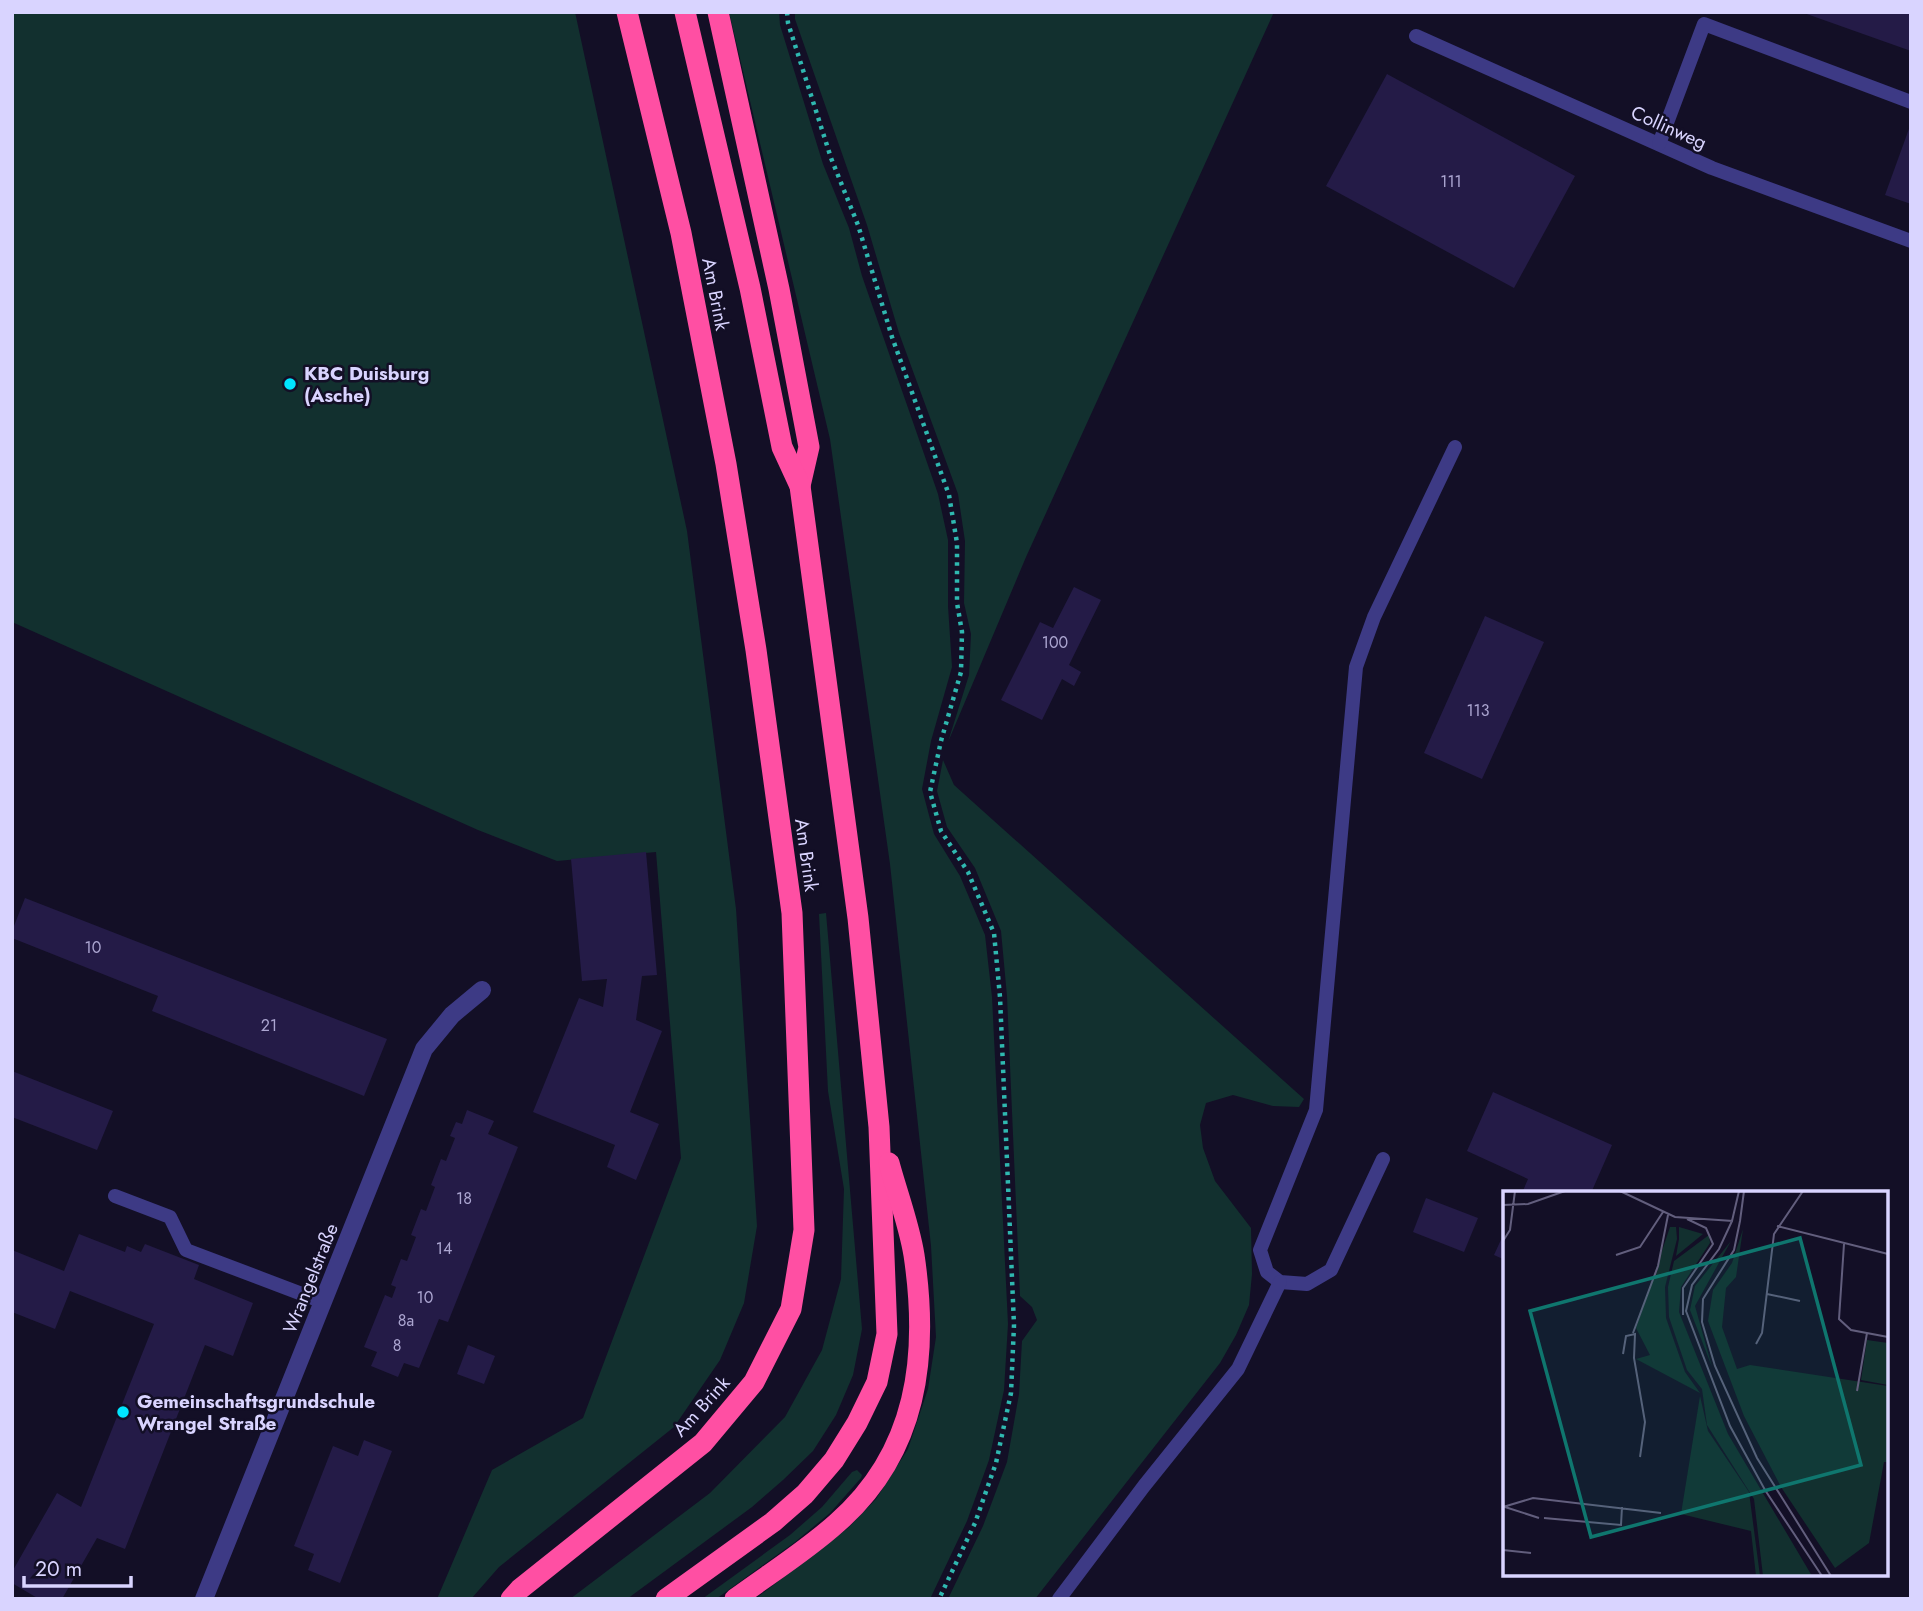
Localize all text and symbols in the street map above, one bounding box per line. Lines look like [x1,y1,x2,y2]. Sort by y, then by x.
street label: Collinweg [1627,99,1711,156]
house number: 111 [1440,170,1462,193]
street label: Am Brink [695,255,736,333]
place label: KBC Duisburg (Asche) [304,360,429,409]
marker: KBC Duisburg (Asche) [282,376,298,392]
house number: 100 [1042,631,1068,654]
house number: 113 [1466,699,1490,722]
street label: Am Brink [788,817,825,894]
house number: 10 [85,936,101,959]
house number: 21 [261,1014,277,1037]
house number: 18 [456,1187,472,1210]
inset map [1503,1191,1888,1576]
street label: Wrangelstraße [276,1219,345,1337]
house number: 14 [436,1237,452,1260]
house number: 10 [417,1286,433,1309]
house number: 8a [398,1309,414,1332]
house number: 8 [393,1334,401,1357]
street label: Am Brink [667,1370,736,1443]
place label: Gemeinschaftsgrundschule Wrangel Straße [137,1388,375,1437]
marker: Gemeinschaftsgrundschule Wrangel Straße [115,1404,131,1420]
scale bar [24,1544,131,1588]
text: 20 m [35,1554,82,1584]

